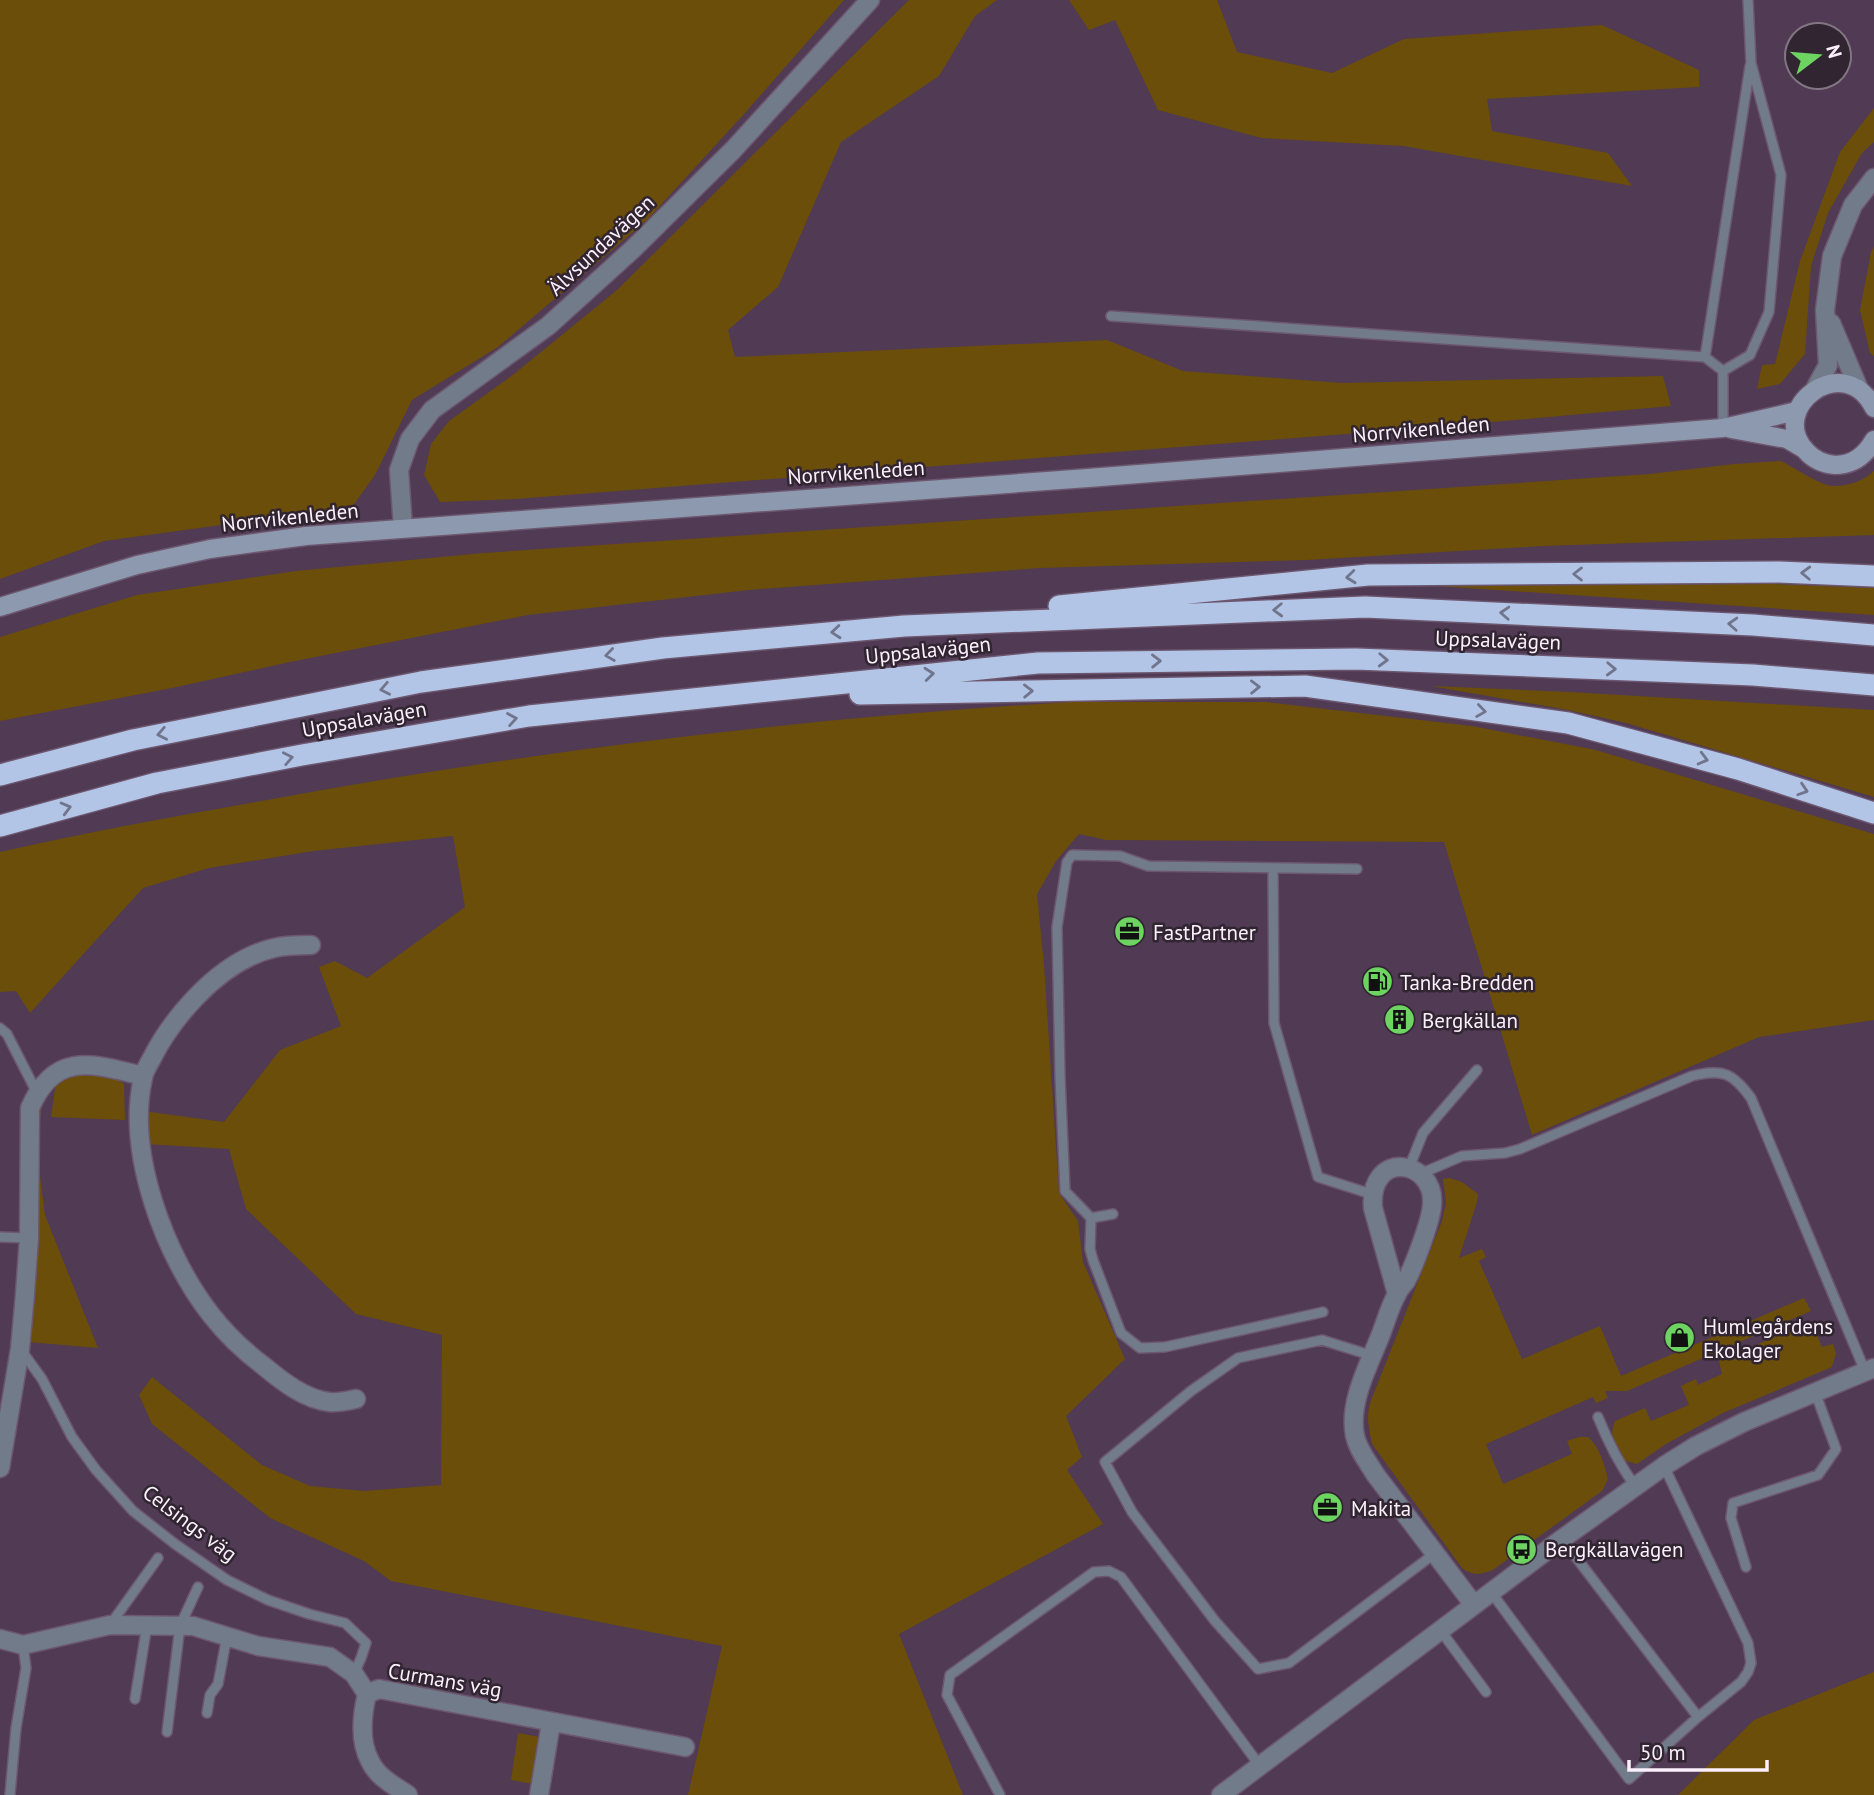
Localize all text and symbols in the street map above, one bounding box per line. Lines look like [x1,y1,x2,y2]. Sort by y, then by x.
north arrow [1783,21,1853,91]
text: N [1821,42,1848,61]
street label: Älvsundavägen [542,189,660,301]
street label: Norrvikenleden [1351,410,1491,448]
street label: Norrvikenleden [786,454,926,490]
street label: Norrvikenleden [220,496,360,538]
one-way arrow [1573,566,1583,582]
one-way arrow [1800,566,1811,581]
one-way arrow [1345,569,1356,584]
one-way arrow [1272,603,1283,618]
one-way arrow [1500,606,1511,621]
one-way arrow [1727,617,1738,632]
one-way arrow [830,624,841,639]
street label: Uppsalavägen [1434,624,1562,656]
street label: Uppsalavägen [864,630,992,670]
one-way arrow [604,647,616,662]
one-way arrow [1378,653,1389,668]
one-way arrow [1151,654,1162,669]
one-way arrow [1605,662,1616,677]
one-way arrow [924,667,935,682]
one-way arrow [1250,679,1261,694]
one-way arrow [379,681,391,696]
one-way arrow [1023,683,1034,698]
street label: Uppsalavägen [300,695,428,743]
one-way arrow [1475,703,1487,718]
one-way arrow [506,712,518,727]
one-way arrow [156,726,168,741]
one-way arrow [282,751,294,766]
one-way arrow [1697,751,1709,766]
one-way arrow [1796,782,1809,796]
one-way arrow [60,802,72,816]
office icon: FastPartner [1113,915,1147,949]
place label: FastPartner [1153,919,1256,946]
fuel station icon: Tanka-Bredden [1360,965,1394,999]
place label: Tanka-Bredden [1400,969,1534,996]
building icon: Bergkällan [1382,1003,1416,1037]
place label: Bergkällan [1422,1007,1518,1034]
place label: Humlegårdens Ekolager [1703,1313,1833,1364]
shop icon: Humlegårdens Ekolager [1663,1321,1697,1355]
street label: Celsings väg [137,1479,243,1567]
office icon: Makita [1311,1491,1345,1525]
place label: Makita [1351,1495,1411,1522]
bus stop icon: Bergkällavägen [1505,1532,1539,1566]
place label: Bergkällavägen [1545,1536,1683,1563]
street label: Curmans väg [386,1657,504,1703]
scale bar [1629,1728,1767,1772]
text: 50 m [1640,1739,1686,1766]

